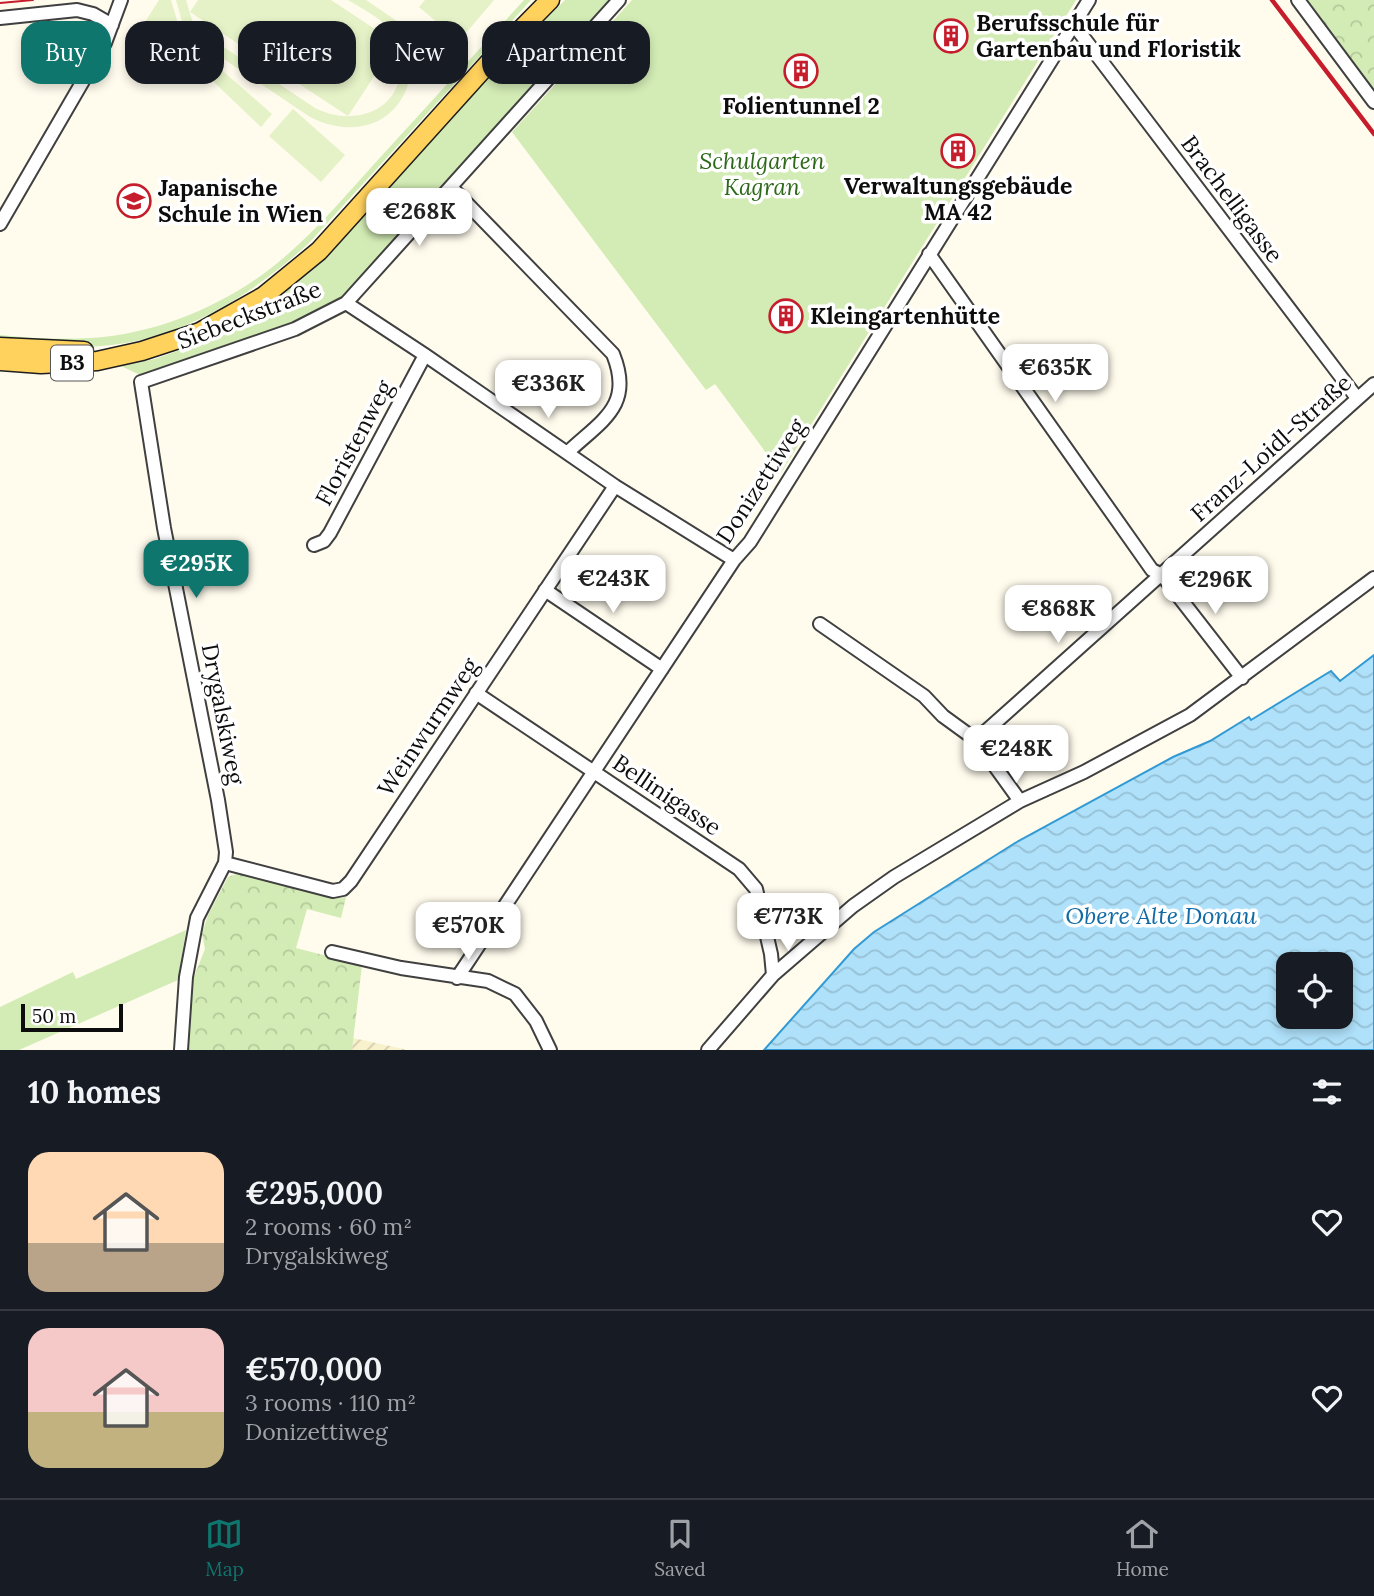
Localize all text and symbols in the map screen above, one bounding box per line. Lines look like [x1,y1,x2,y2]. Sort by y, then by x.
place label: Berufsschule für Gartenbau und Floristik [976,8,1241,63]
building icon: Berufsschule für Gartenbau und Floristik [932,17,970,55]
chip: Buy [21,21,111,84]
chip: Rent [125,21,224,84]
chip: Filters [238,21,356,84]
chip: New [370,21,468,84]
chip: Apartment [482,21,650,84]
building icon: Folientunnel 2 [782,52,820,90]
place label: Folientunnel 2 [722,91,880,120]
street label: Brachelligasse [1175,129,1290,268]
building icon: Verwaltungsgebäude MA 42 [939,132,977,170]
park label: Schulgarten Kagran [699,146,825,201]
place label: Verwaltungsgebäude MA 42 [844,171,1072,226]
place label: Japanische Schule in Wien [158,173,324,228]
school or university icon: Japanische Schule in Wien [115,182,153,220]
pin: €268K [370,188,468,248]
text: €268K [382,196,456,225]
street label: Siebeckstraße [173,274,325,355]
building icon: Kleingartenhütte [767,297,805,335]
place label: Kleingartenhütte [810,301,1000,330]
pin: €635K [1006,344,1104,404]
road number: B3 [51,346,93,380]
text: €635K [1018,352,1092,381]
pin: €336K [499,360,597,420]
text: €336K [511,368,585,397]
street label: Franz-Loidl-Straße [1184,368,1357,527]
street label: Floristenweg [308,374,399,510]
street label: Donizettiweg [710,412,812,548]
pin: €295K [147,540,245,600]
text: €295K [160,548,232,577]
pin: €243K [564,556,662,615]
pin: €296K [1166,556,1264,616]
text: €243K [577,563,649,592]
text: €296K [1178,564,1252,593]
pin: €868K [1009,586,1107,645]
text: €868K [1021,593,1095,622]
street label: Drygalskiweg [196,641,252,788]
street label: Weinwurmweg [371,651,485,801]
pin: €248K [967,726,1065,785]
text: €248K [980,733,1052,762]
street label: Bellinigasse [608,748,727,841]
pin: €773K [739,894,837,953]
water label: Obere Alte Donau [1065,900,1258,931]
text: €773K [753,901,823,930]
pin: €570K [419,902,517,962]
text: €570K [432,910,504,939]
map controls [1276,952,1353,1029]
button: locate [1276,952,1353,1029]
scale bar [21,1001,122,1033]
text: 50 m [32,1004,76,1028]
text: 10 homes [28,1073,161,1111]
icon: filters [1308,1073,1346,1111]
text: €295,000 [245,1174,383,1212]
icon: home [84,1180,168,1264]
icon: heart [1308,1203,1346,1241]
text: 2 rooms · 60 m² [245,1212,412,1241]
text: Drygalskiweg [245,1241,388,1270]
text: €570,000 [245,1350,382,1388]
icon: home [84,1356,168,1440]
icon: heart [1308,1379,1346,1417]
text: 3 rooms · 110 m² [245,1388,416,1417]
text: Donizettiweg [245,1417,388,1446]
tab: Map [205,1515,244,1581]
tab: Saved [654,1515,706,1581]
tab: Home [1116,1515,1169,1581]

